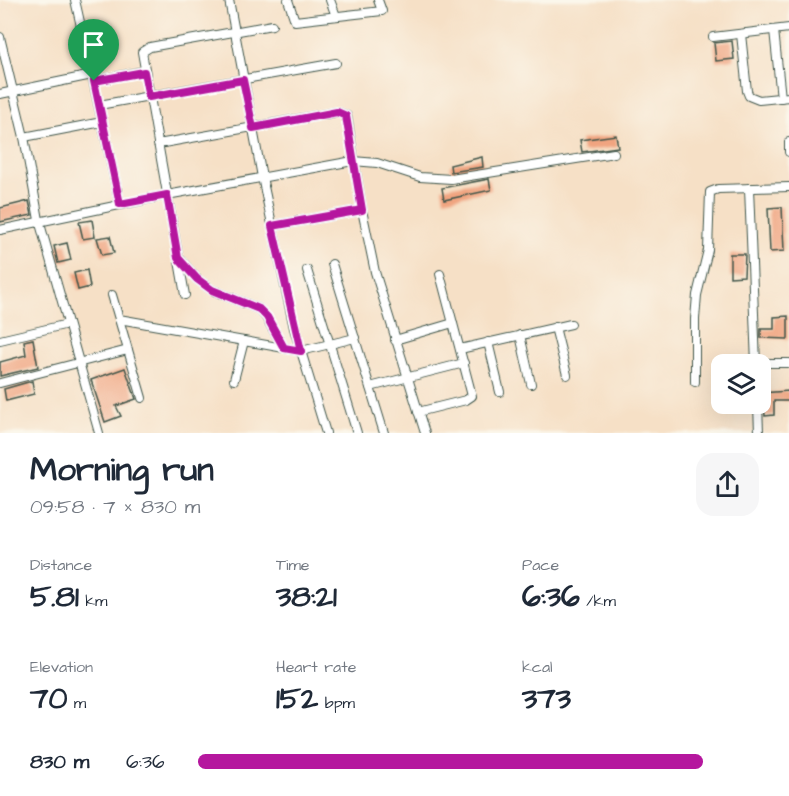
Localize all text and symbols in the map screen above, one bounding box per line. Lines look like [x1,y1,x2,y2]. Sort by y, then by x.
pin [68,19,119,81]
icon: arrive [77,28,110,61]
map controls [711,354,771,414]
button: layers [711,354,771,414]
text: Morning run [30,447,214,493]
button: share [696,453,759,516]
text: 09:58 · 7 × 830 m [30,493,200,521]
text: Distance [30,554,92,576]
text: Time [276,554,310,576]
text: Pace [522,554,559,576]
text: 5.81 [30,576,79,618]
text: 38:21 [276,576,337,618]
text: 6:36 [522,576,580,618]
text: km [79,590,107,612]
text: /km [580,590,616,612]
text: Elevation [30,656,93,678]
text: Heart rate [276,656,356,678]
text: kcal [522,656,553,678]
text: 70 [30,678,67,720]
text: 152 [276,678,318,720]
text: 373 [522,678,571,720]
text: m [67,692,86,714]
text: bpm [318,692,355,714]
text: 830 m [30,748,89,776]
text: 6:36 [126,748,165,776]

